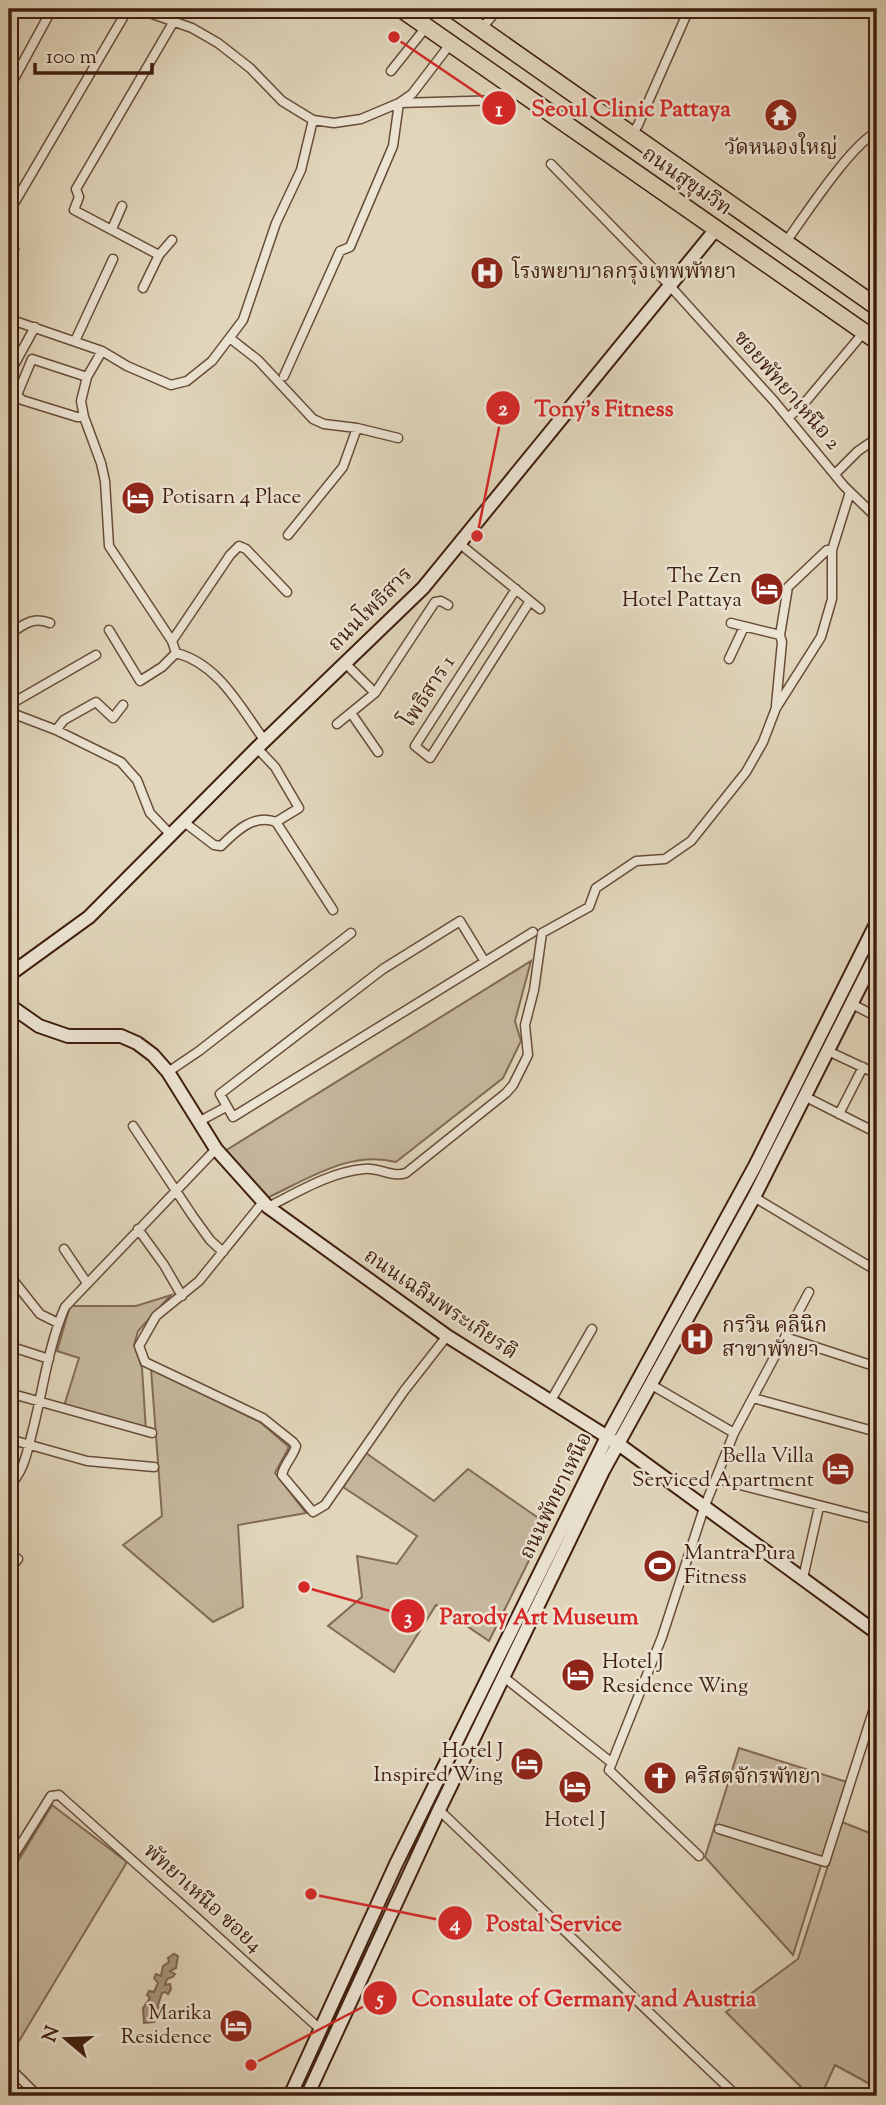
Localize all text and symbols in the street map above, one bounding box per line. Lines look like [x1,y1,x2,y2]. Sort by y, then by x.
scale bar [35,32,152,76]
text: 100 m [46,43,97,73]
callout: Seoul Clinic Pattaya [482,86,744,130]
text: Seoul Clinic Pattaya [531,94,731,127]
text: 1 [495,96,503,126]
temple icon: วัดหนองใหญ่ [762,96,800,134]
place label: วัดหนองใหญ่ [724,132,838,164]
street label: ถนนสุขุมวิท [635,140,737,224]
hospital icon: โรงพยาบาลกรุงเทพพัทยา [468,254,506,292]
place label: โรงพยาบาลกรุงเทพพัทยา [511,256,736,288]
street label: ซอยพัทยาเหนือ 2 [726,325,847,458]
callout: Tony's Fitness [485,386,688,430]
text: Tony's Fitness [534,394,674,427]
text: 2 [498,395,508,425]
hotel icon: Potisarn 4 Place [119,479,157,517]
place label: Potisarn 4 Place [162,483,301,513]
street label: ถนนโพธิสาร [320,559,420,659]
place label: The Zen Hotel Pattaya [622,562,742,616]
hotel icon: The Zen Hotel Pattaya [748,570,786,608]
street label: โพธิสาร 1 [392,649,463,735]
street label: ถนนเฉลิมพระเกียรติ [357,1242,523,1368]
place label: กรวิน คลินิก สาขาพัทยา [722,1312,827,1366]
hospital icon: กรวิน คลินิก สาขาพัทยา [678,1320,716,1358]
street label: ถนนพัทยาเหนือ [513,1427,601,1565]
place label: Bella Villa Serviced Apartment [632,1442,814,1496]
hotel icon: Bella Villa Serviced Apartment [819,1450,857,1488]
place label: Mantra Pura Fitness [684,1539,796,1593]
sports icon: Mantra Pura Fitness [641,1547,679,1585]
callout: Parody Art Museum [391,1594,653,1638]
text: Parody Art Museum [440,1602,638,1635]
text: 3 [404,1604,412,1634]
place label: Hotel J Residence Wing [602,1648,748,1702]
hotel icon: Hotel J Residence Wing [559,1656,597,1694]
place label: Hotel J Inspired Wing [373,1737,503,1791]
hotel icon: Hotel J Inspired Wing [508,1745,546,1783]
church icon: คริสตจักรพัทยา [641,1759,679,1797]
place label: คริสตจักรพัทยา [684,1763,821,1793]
hotel icon: Hotel J [556,1768,594,1806]
place label: Hotel J [544,1806,606,1836]
street label: พัทยาเหนือ ซอย4 [136,1837,268,1961]
callout: Postal Service [437,1901,636,1945]
text: Postal Service [486,1909,622,1942]
text: 4 [449,1910,461,1940]
callout: Consulate of Germany and Austria [363,1976,771,2020]
text: Consulate of Germany and Austria [412,1984,757,2017]
text: 5 [374,1985,384,2015]
place label: Marika Residence [121,1999,212,2053]
north arrow [32,2004,102,2074]
hotel icon: Marika Residence [217,2007,255,2045]
text: N [37,2023,68,2046]

